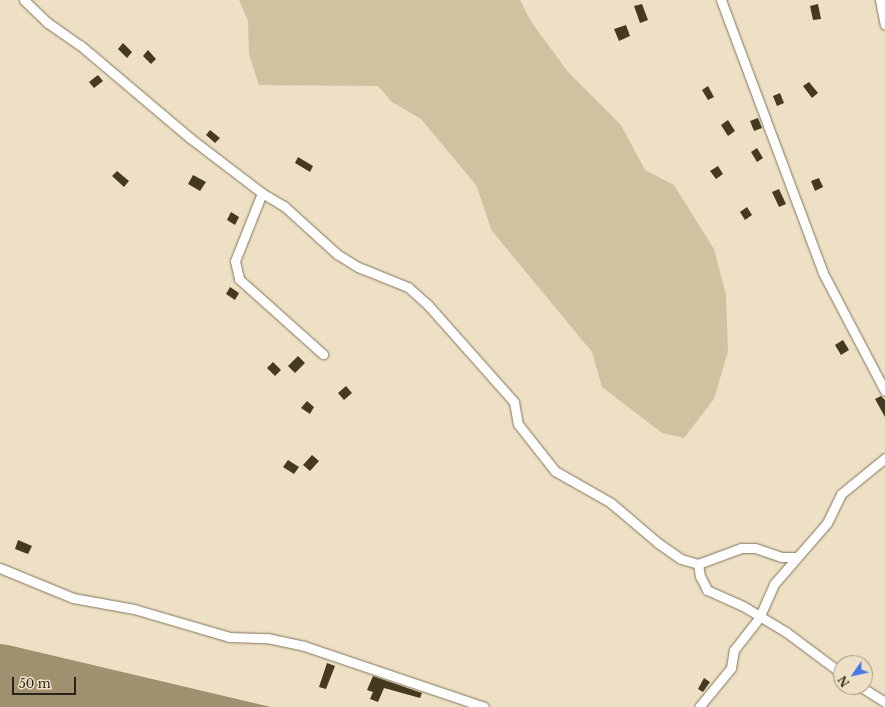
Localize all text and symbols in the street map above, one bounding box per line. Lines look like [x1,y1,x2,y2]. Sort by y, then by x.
north arrow [833,655,873,695]
scale bar [14,669,78,695]
text: N [835,673,853,689]
text: 50 m [19,676,51,691]

